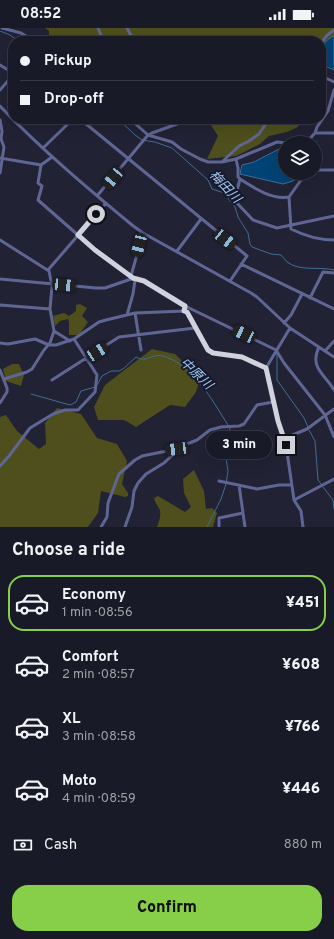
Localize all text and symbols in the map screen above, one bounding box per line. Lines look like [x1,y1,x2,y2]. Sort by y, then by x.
text: 08:52 [20,5,61,24]
text: Pickup [44,52,92,71]
text: Drop-off [44,90,104,109]
map controls [278,136,322,180]
button: layers [278,136,322,180]
car [101,165,125,191]
water label: 梅田川 [205,168,245,209]
route start [87,205,105,223]
car [212,227,238,251]
car [130,232,148,258]
car [52,278,76,292]
car [231,323,257,345]
car [84,340,110,364]
water label: 中原川 [176,355,217,395]
callout: 3 min [206,431,272,459]
route end [277,436,295,454]
text: 3 min [222,437,256,453]
car [164,442,190,456]
text: Choose a ride [12,539,125,562]
icon: car [14,585,50,621]
text: Economy [62,586,126,605]
text: ¥451 [286,594,320,613]
text: 1 min · 08:56 [62,605,133,621]
icon: car [14,647,50,683]
text: Comfort [62,648,119,667]
text: ¥608 [282,656,320,675]
text: 2 min · 08:57 [62,667,135,683]
icon: car [14,709,50,745]
text: XL [62,710,80,729]
text: ¥766 [285,718,320,737]
text: 3 min · 08:58 [62,729,136,745]
icon: car [14,771,50,807]
text: Moto [62,772,97,791]
text: ¥446 [282,780,320,799]
text: 4 min · 08:59 [62,791,136,807]
icon: cash [12,834,34,856]
text: Cash [44,836,77,855]
text: 880 m [284,837,322,853]
button: Confirm [12,885,322,931]

